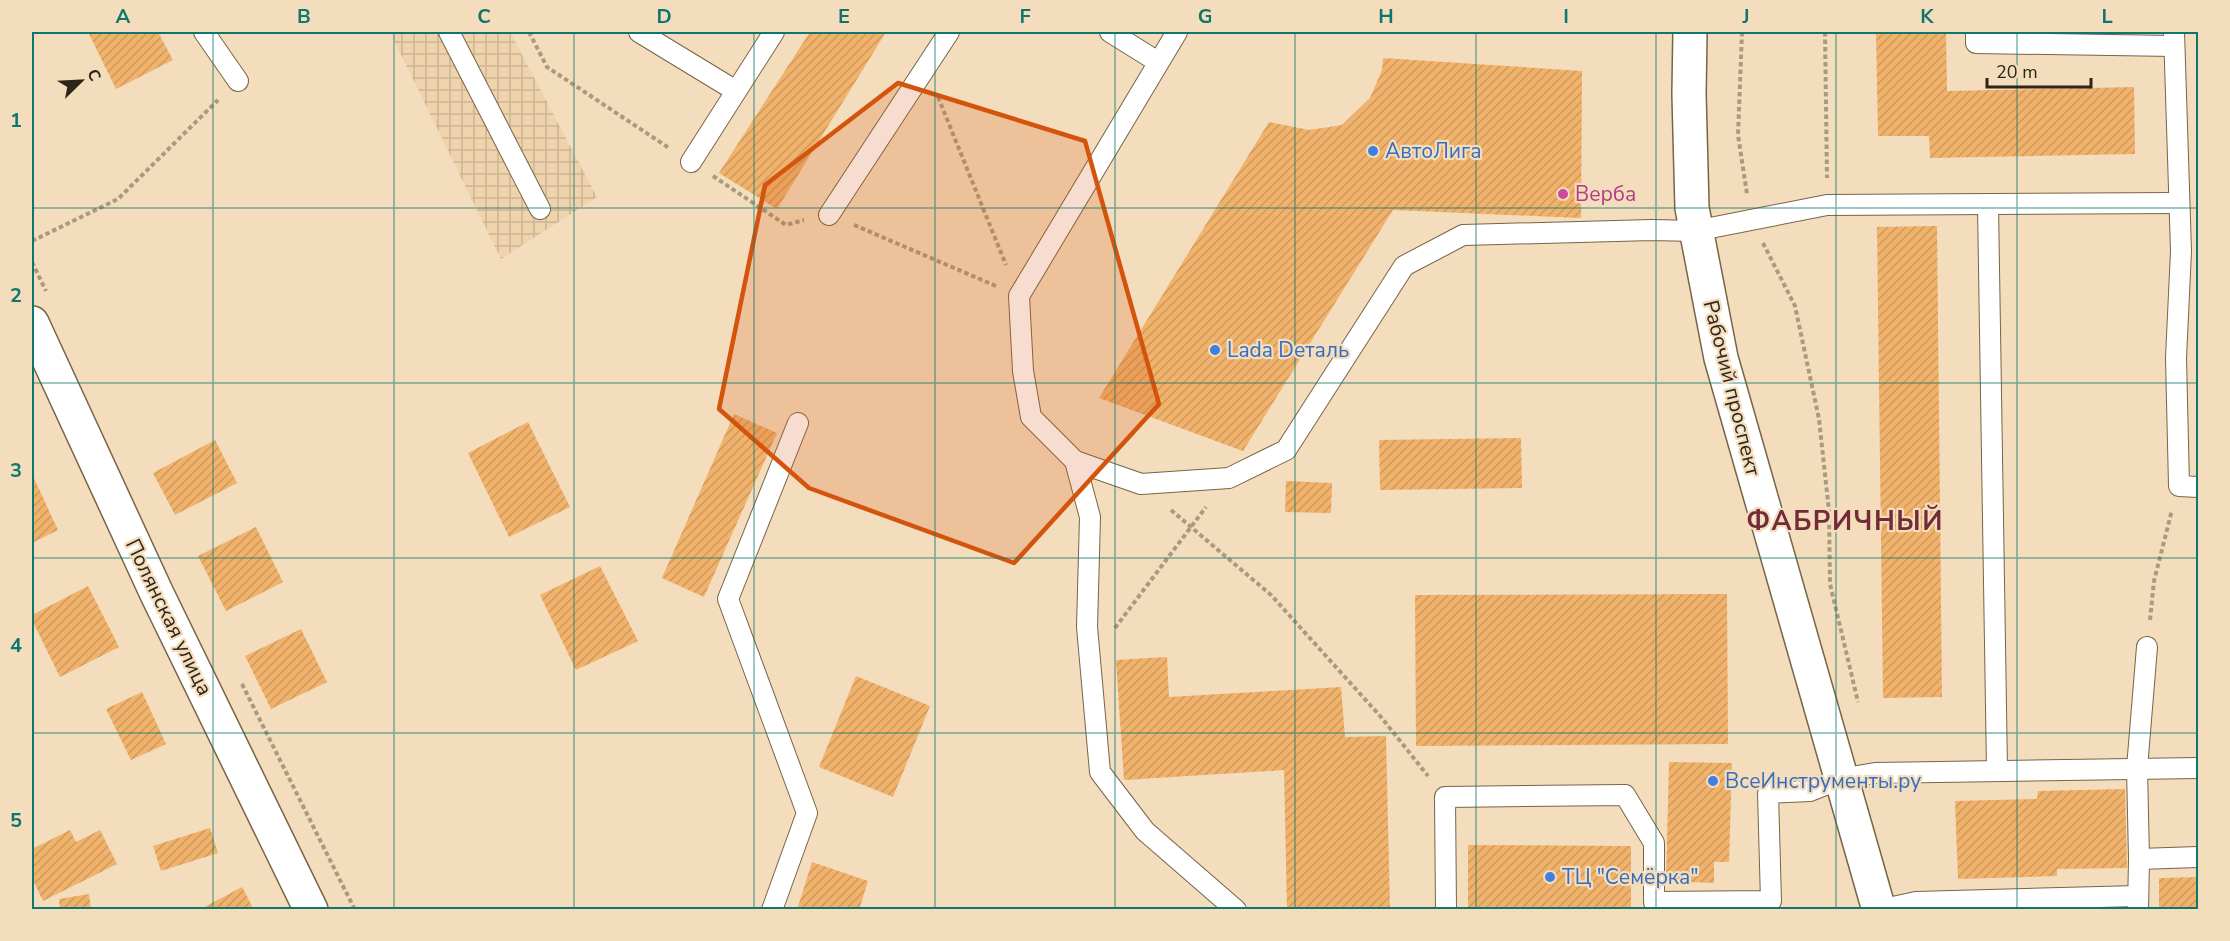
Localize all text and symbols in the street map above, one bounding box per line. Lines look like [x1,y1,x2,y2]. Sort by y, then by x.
text: A [116,3,131,30]
text: B [297,3,311,30]
text: C [477,3,491,30]
text: D [656,3,672,30]
text: E [838,3,850,30]
text: F [1019,3,1031,30]
text: G [1198,3,1212,30]
text: H [1378,3,1394,30]
text: I [1563,3,1569,30]
text: J [1741,3,1750,30]
text: K [1920,3,1934,30]
text: L [2101,3,2113,30]
north arrow [51,51,111,111]
scale bar [1987,51,2090,89]
text: 20 m [1996,60,2038,84]
text: С [82,66,106,85]
text: 1 [10,107,22,134]
place label: АвтоЛига [1385,137,1481,165]
marker: АвтоЛига [1366,144,1380,158]
place label: Верба [1575,180,1636,208]
marker: Верба [1556,187,1570,201]
text: 2 [10,282,22,309]
street label: Рабочий проспект [1697,297,1768,479]
place label: Lada Dеталь [1227,336,1349,364]
marker: Lada Dеталь [1208,343,1222,357]
text: 3 [10,457,22,484]
district label: ФАБРИЧНЫЙ [1746,503,1944,540]
street label: Полянская улица [119,534,219,700]
text: 4 [10,632,22,659]
place label: ВсеИнструменты.ру [1725,767,1921,795]
marker: ВсеИнструменты.ру [1706,774,1720,788]
text: 5 [10,807,22,834]
place label: ТЦ "Семёрка" [1562,863,1698,891]
marker: ТЦ "Семёрка" [1543,870,1557,884]

